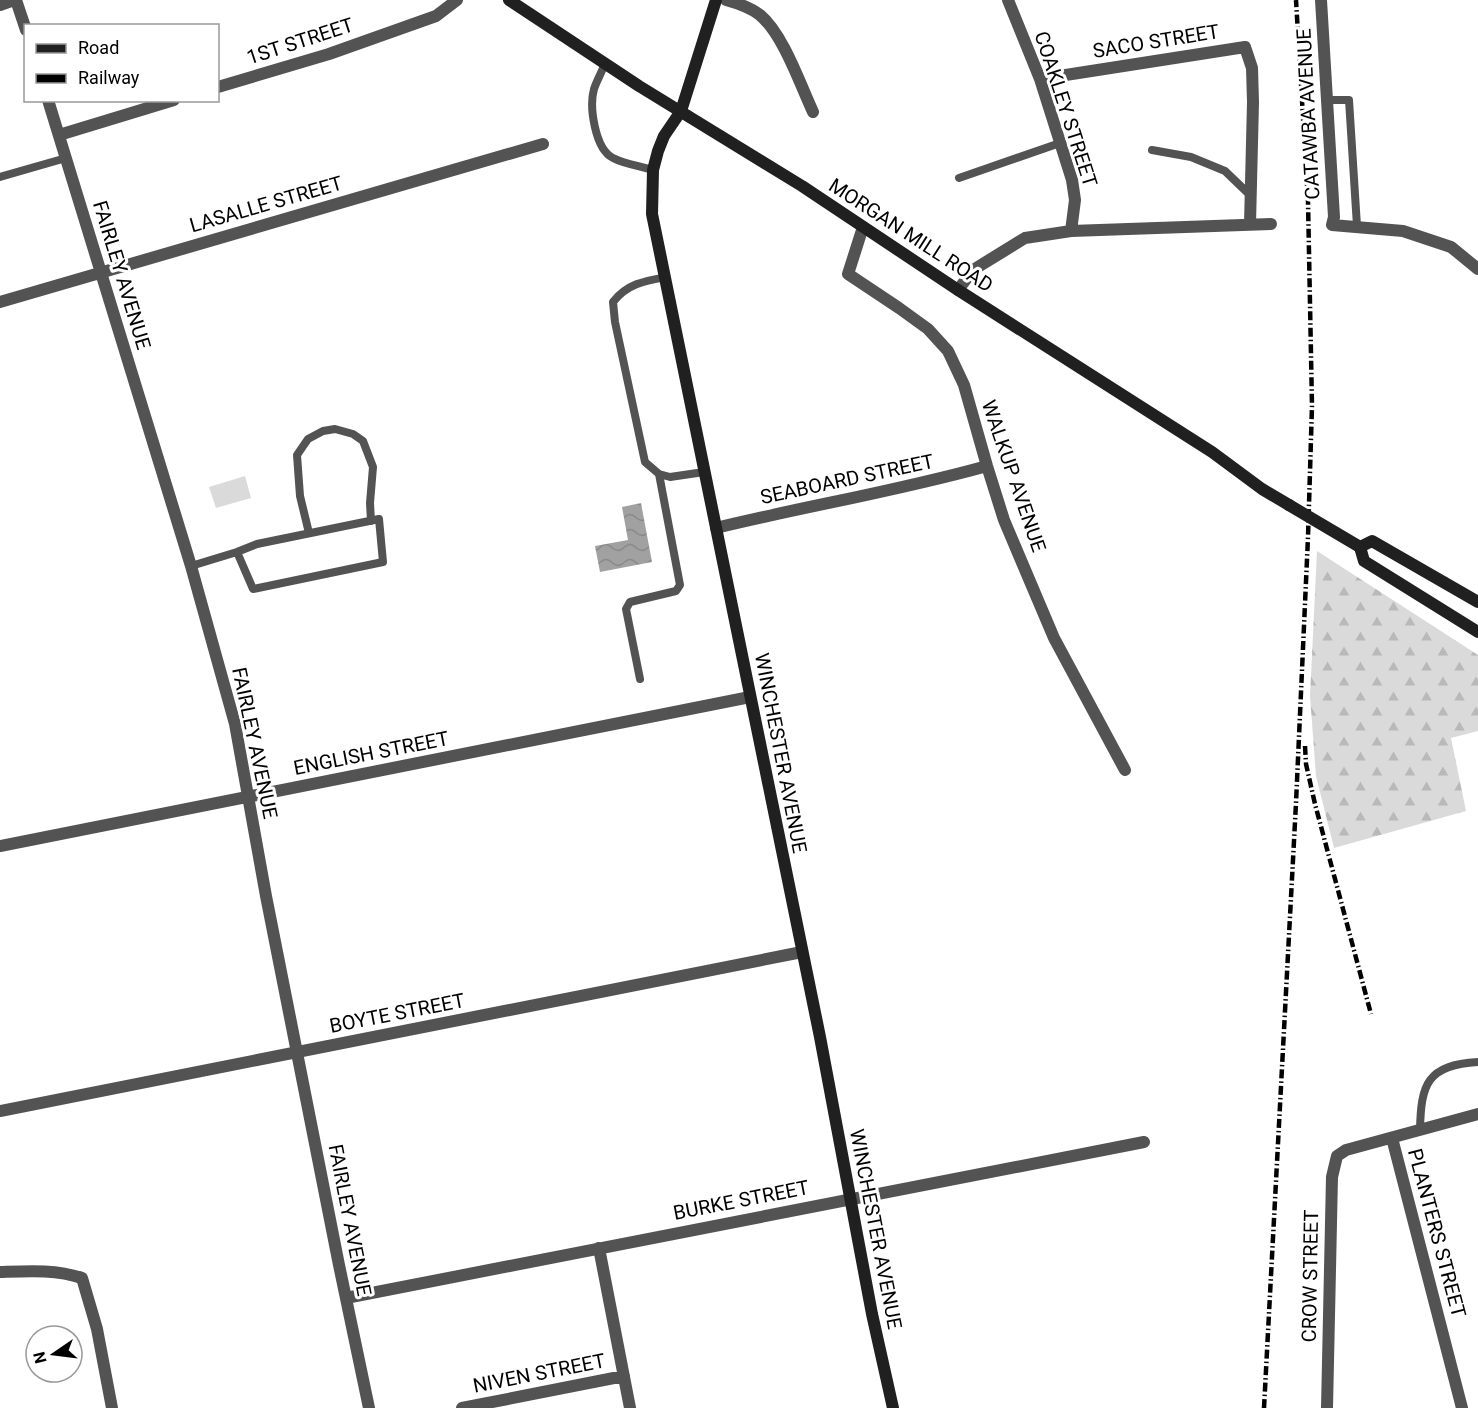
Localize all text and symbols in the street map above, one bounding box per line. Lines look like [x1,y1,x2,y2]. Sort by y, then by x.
street label: 1ST STREET [244,12,356,70]
street label: SACO STREET [1091,19,1221,63]
legend [24,24,219,102]
street label: COAKLEY STREET [1030,28,1103,190]
street label: CATAWBA AVENUE [1292,28,1324,200]
text: Road [78,37,119,58]
text: Railway [78,67,140,88]
street label: LASALLE STREET [187,171,345,237]
street label: MORGAN MILL ROAD [824,173,998,297]
street label: FAIRLEY AVENUE [88,198,156,352]
street label: WALKUP AVENUE [977,397,1051,555]
street label: SEABOARD STREET [758,449,936,509]
street label: WINCHESTER AVENUE [750,651,812,855]
street label: FAIRLEY AVENUE [227,665,283,821]
street label: ENGLISH STREET [291,726,451,780]
street label: BOYTE STREET [327,988,467,1038]
street label: WINCHESTER AVENUE [845,1127,907,1331]
street label: FAIRLEY AVENUE [324,1142,376,1298]
street label: PLANTERS STREET [1403,1146,1471,1320]
street label: BURKE STREET [671,1175,811,1225]
street label: CROW STREET [1297,1209,1323,1343]
north arrow [24,1324,84,1384]
street label: NIVEN STREET [471,1348,607,1398]
text: N [29,1350,51,1365]

